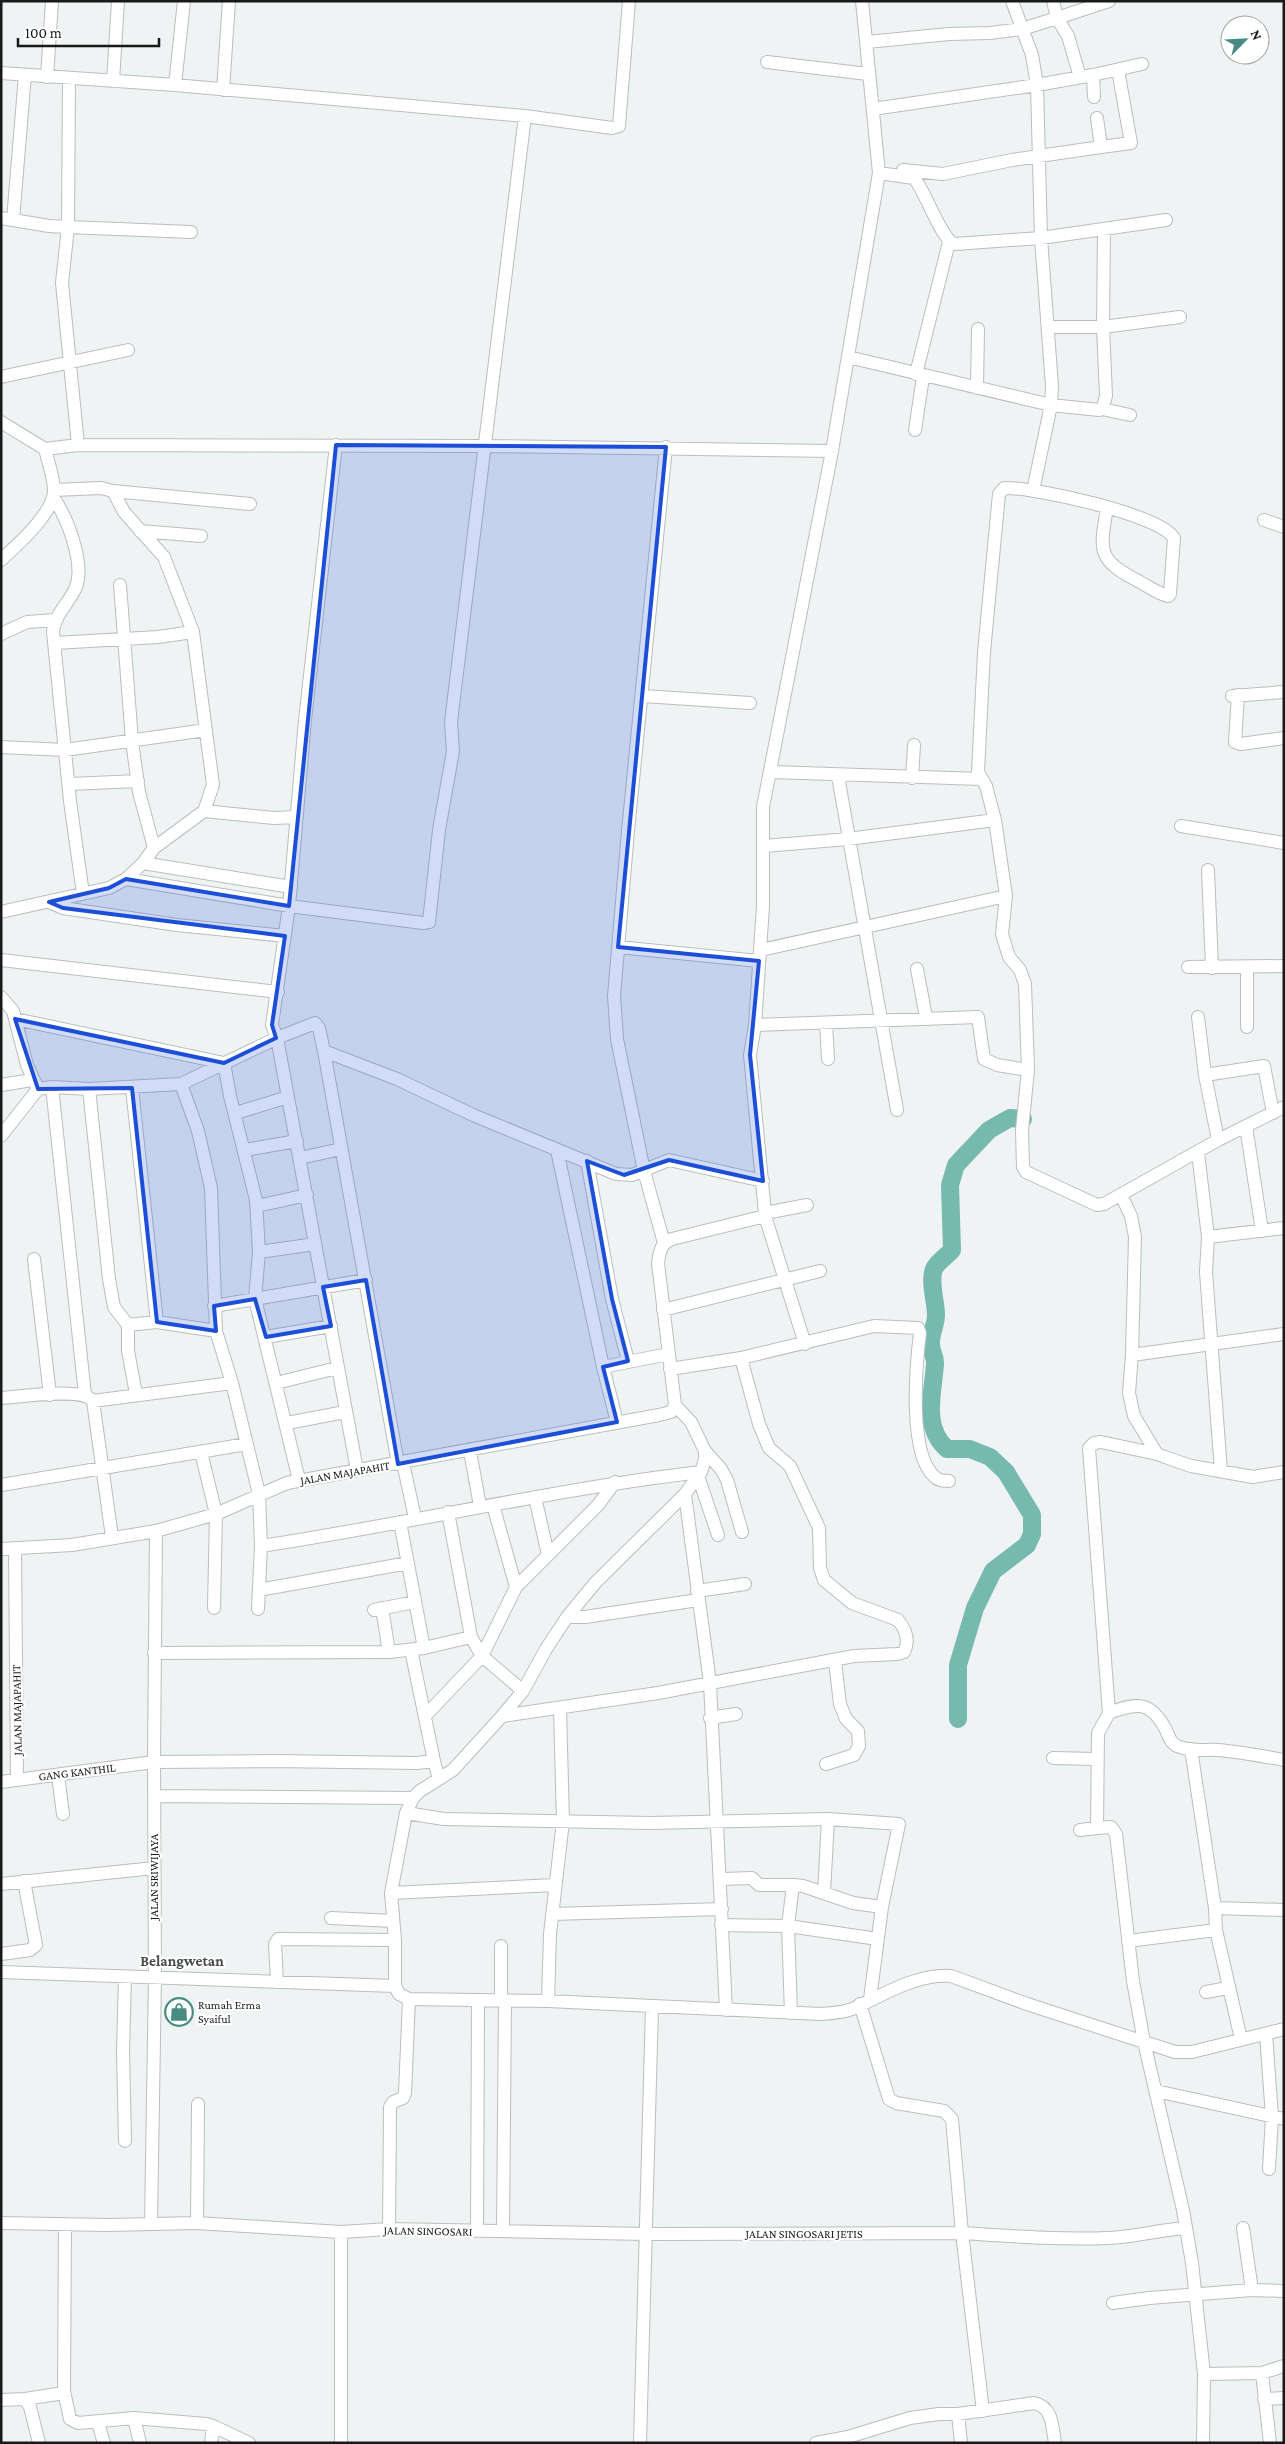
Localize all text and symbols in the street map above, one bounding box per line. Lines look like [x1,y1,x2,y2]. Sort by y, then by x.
scale bar [18,15,159,47]
north arrow [1220,15,1270,65]
text: 100 m [25,25,62,41]
text: N [1248,27,1266,43]
street label: JALAN MAJAPAHIT [298,1458,391,1488]
street label: JALAN MAJAPAHIT [9,1664,25,1757]
street label: GANG KANTHIL [38,1760,116,1784]
street label: JALAN SRIWIJAYA [147,1834,161,1921]
district label: Belangwetan [140,1953,224,1969]
shop icon: Rumah Erma Syaiful [164,1997,194,2027]
place label: Rumah Erma Syaiful [198,1998,261,2026]
street label: JALAN SINGOSARI [382,2223,473,2239]
street label: JALAN SINGOSARI JETIS [744,2227,863,2241]

